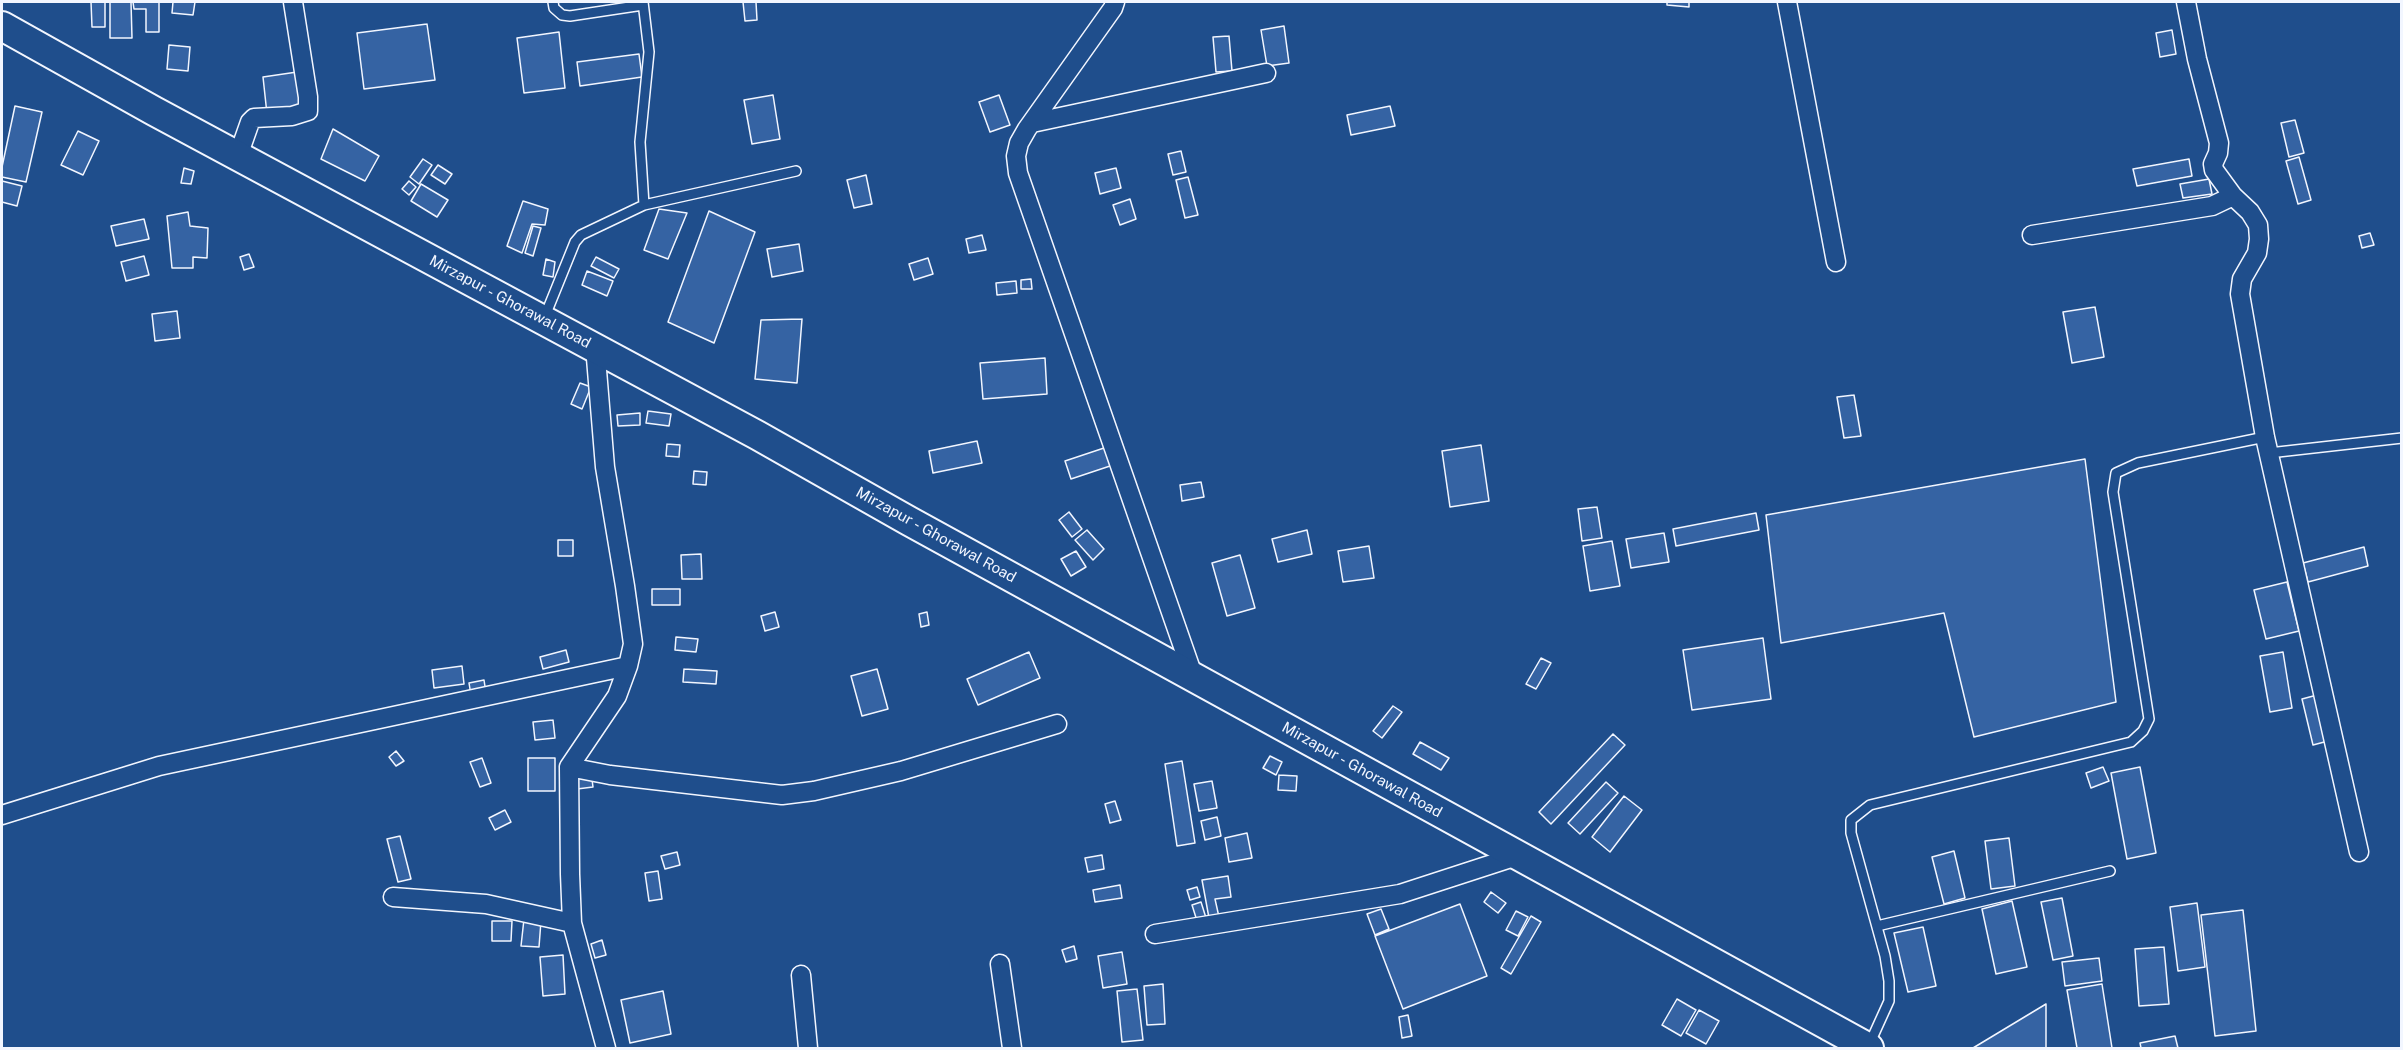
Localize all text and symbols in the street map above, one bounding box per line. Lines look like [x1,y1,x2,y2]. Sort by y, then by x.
street label: Mirzapur - Ghorawal Road [426,252,594,352]
street label: Mirzapur - Ghorawal Road [853,483,1019,587]
street label: Mirzapur - Ghorawal Road [1279,718,1445,822]

